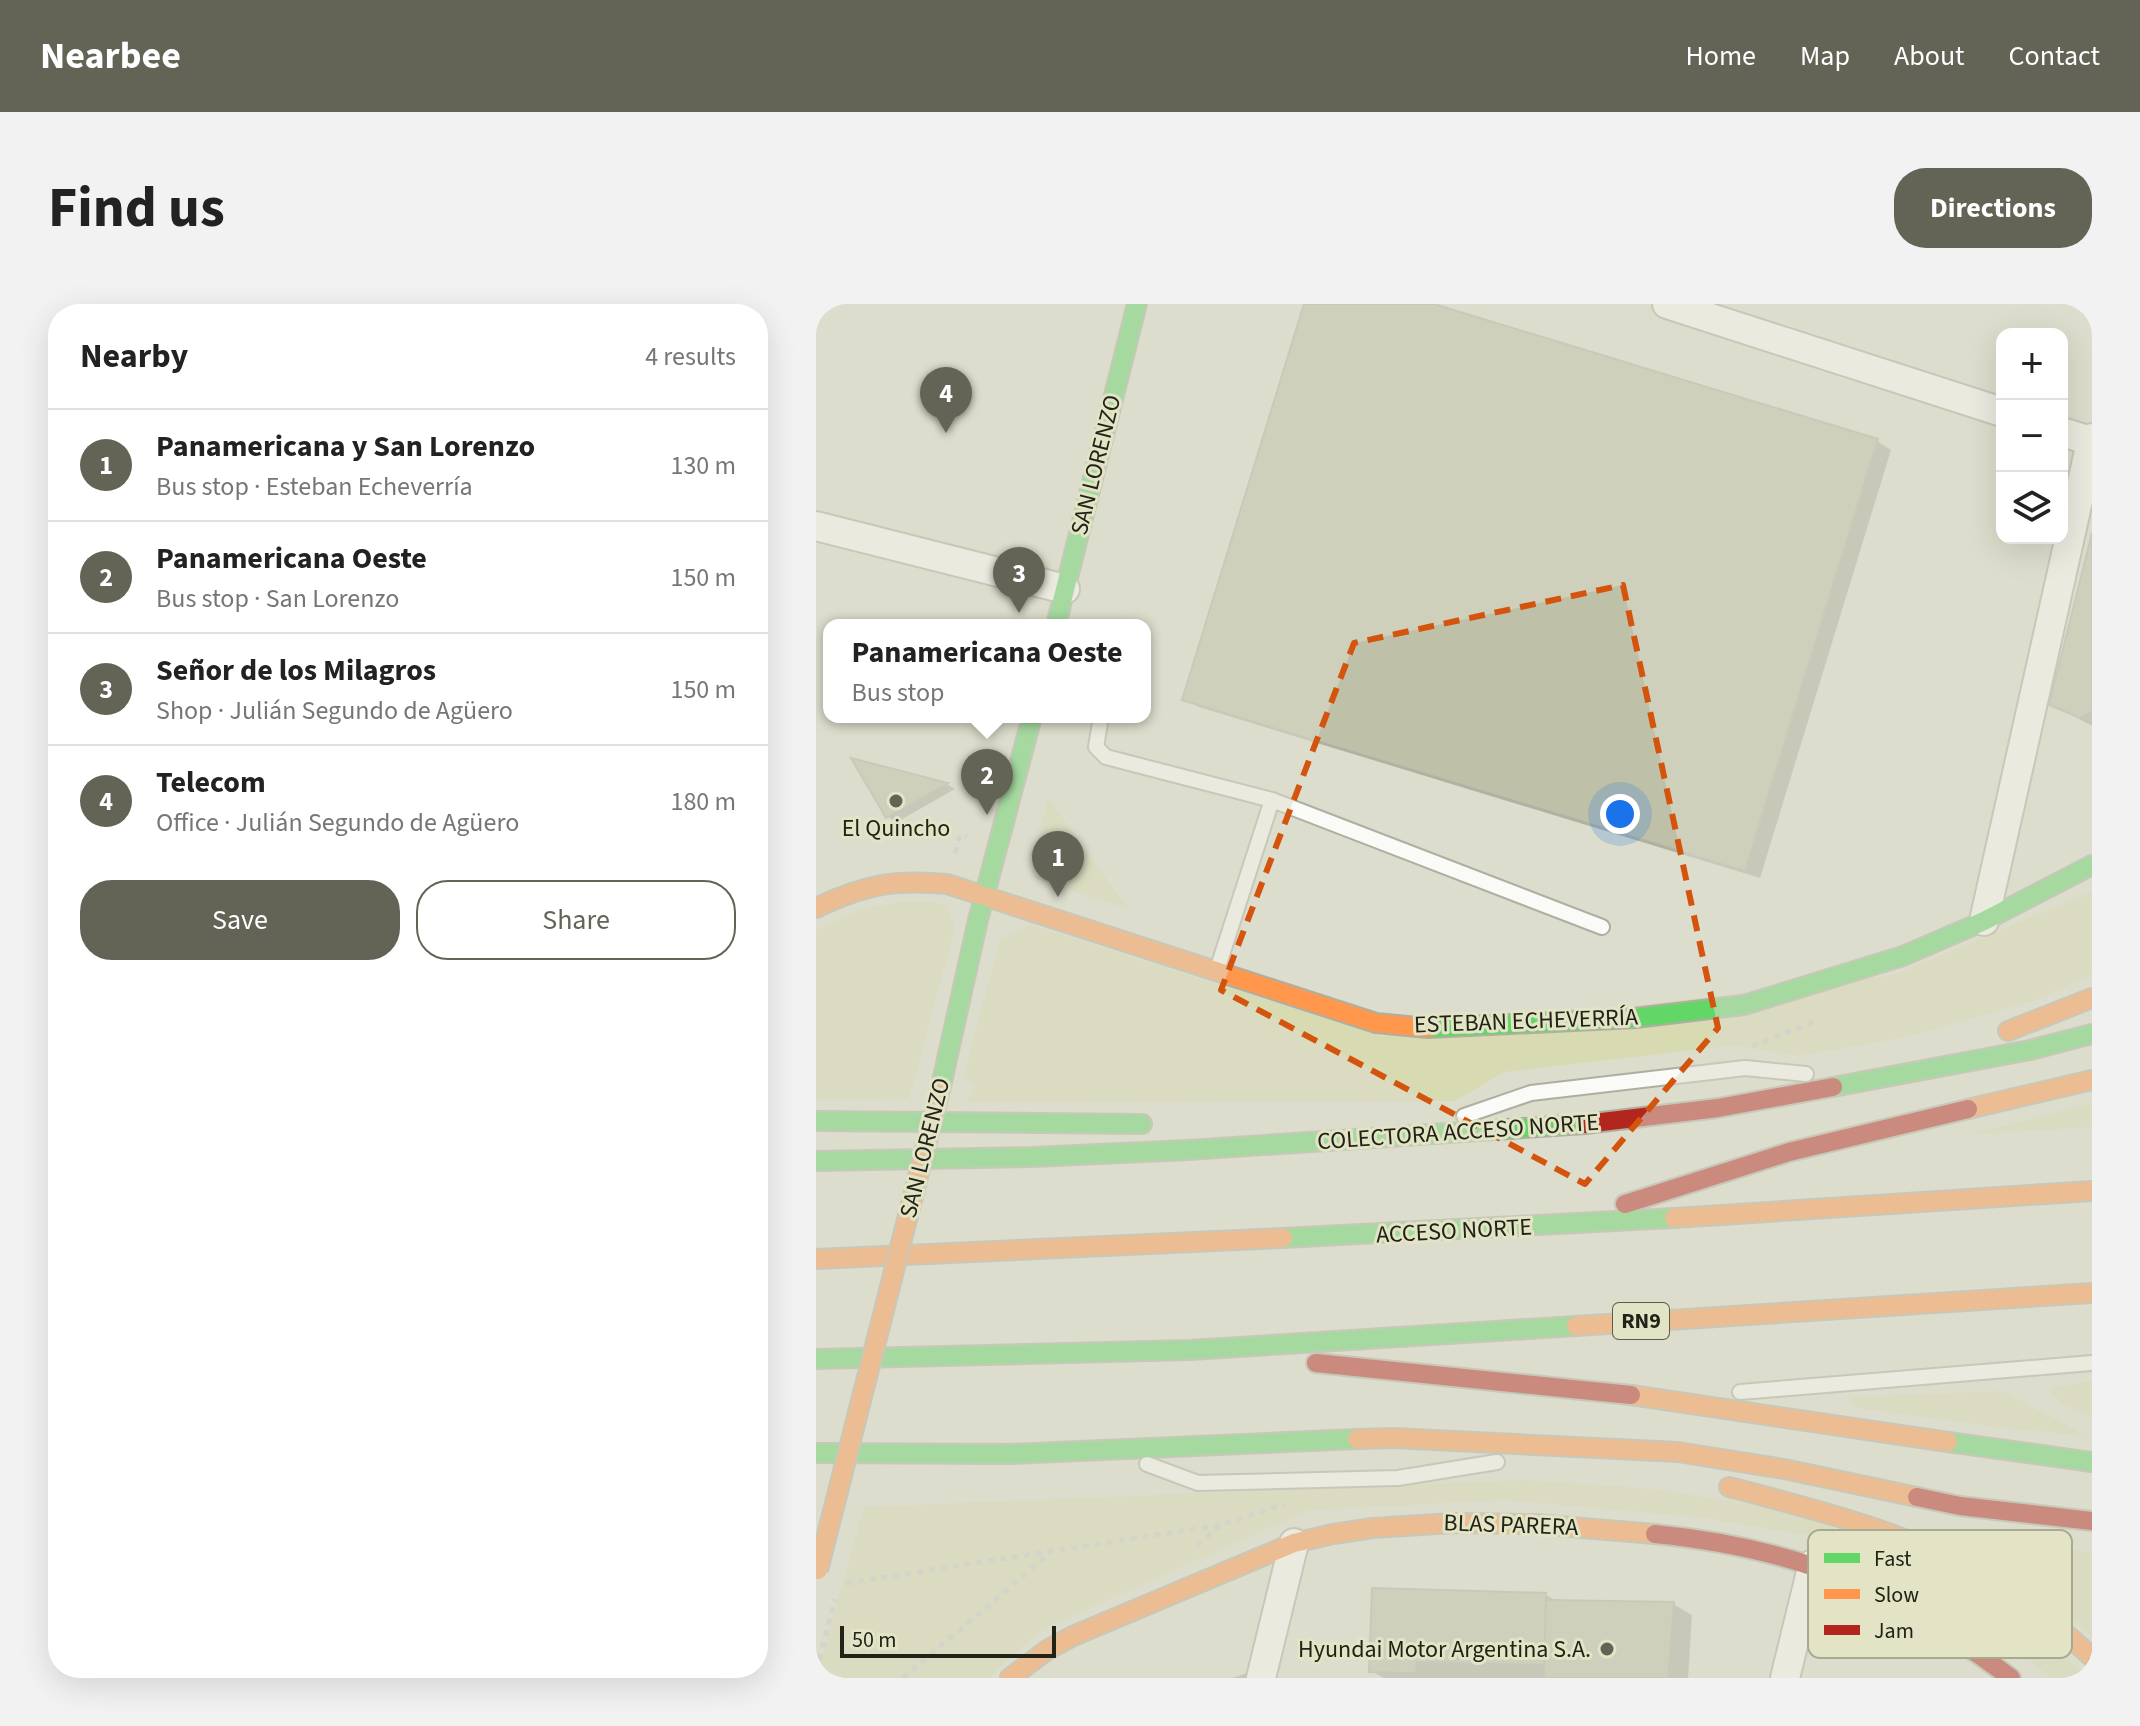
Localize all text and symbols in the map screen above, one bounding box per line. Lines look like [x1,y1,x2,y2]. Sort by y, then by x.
text: Nearbee [40,29,181,83]
text: Home [1685,36,1756,76]
text: Map [1800,36,1850,76]
text: About [1894,36,1965,76]
text: Contact [2009,36,2100,76]
button: Directions [1894,168,2092,248]
text: Find us [48,169,225,248]
map controls [1996,328,2068,544]
button: + [1996,328,2068,400]
text: Nearby [80,332,188,381]
text: 4 results [645,338,736,375]
pin: 4 [920,367,972,433]
street label: SAN LORENZO [1062,391,1130,539]
button: − [1996,400,2068,472]
text: Panamericana y San Lorenzo [156,425,535,468]
text: 1 [99,447,113,484]
text: 130 m [670,447,736,484]
text: Bus stop · Esteban Echeverría [156,468,473,505]
button: layers [1996,472,2068,544]
text: Panamericana Oeste [156,537,427,580]
pin: 3 [993,547,1045,613]
text: 2 [99,559,113,596]
text: 150 m [670,559,736,596]
text: Bus stop · San Lorenzo [156,580,399,617]
popup [823,619,1151,723]
text: Panamericana Oeste [852,631,1122,674]
text: Señor de los Milagros [156,649,436,692]
text: 3 [99,671,113,708]
text: 150 m [670,671,736,708]
text: Bus stop [852,674,944,711]
text: Shop · Julián Segundo de Agüero [156,692,513,729]
pin: 2 [961,749,1013,815]
text: Telecom [156,761,266,804]
text: 4 [99,783,113,820]
text: 180 m [670,783,736,820]
marker: El Quincho [887,792,905,810]
your location [1600,794,1640,834]
text: Office · Julián Segundo de Agüero [156,804,519,841]
place label: El Quincho [842,811,950,846]
pin: 1 [1032,831,1084,897]
button: Save [80,880,400,960]
button: Share [416,880,736,960]
street label: ESTEBAN ECHEVERRÍA [1413,1000,1639,1042]
street label: SAN LORENZO [891,1074,959,1222]
street label: COLECTORA ACCESO NORTE [1316,1105,1600,1159]
street label: ACCESO NORTE [1375,1209,1533,1253]
road number: RN9 [1613,1303,1669,1339]
street label: BLAS PARERA [1443,1505,1579,1545]
legend [1808,1530,2072,1658]
text: Fast [1874,1543,1912,1575]
text: Slow [1874,1579,1919,1611]
text: Jam [1874,1615,1914,1647]
scale bar [840,1622,1056,1658]
text: 50 m [852,1624,897,1656]
place label: Hyundai Motor Argentina S.A. [1298,1632,1591,1667]
marker: Hyundai Motor Argentina S.A. [1598,1640,1616,1658]

